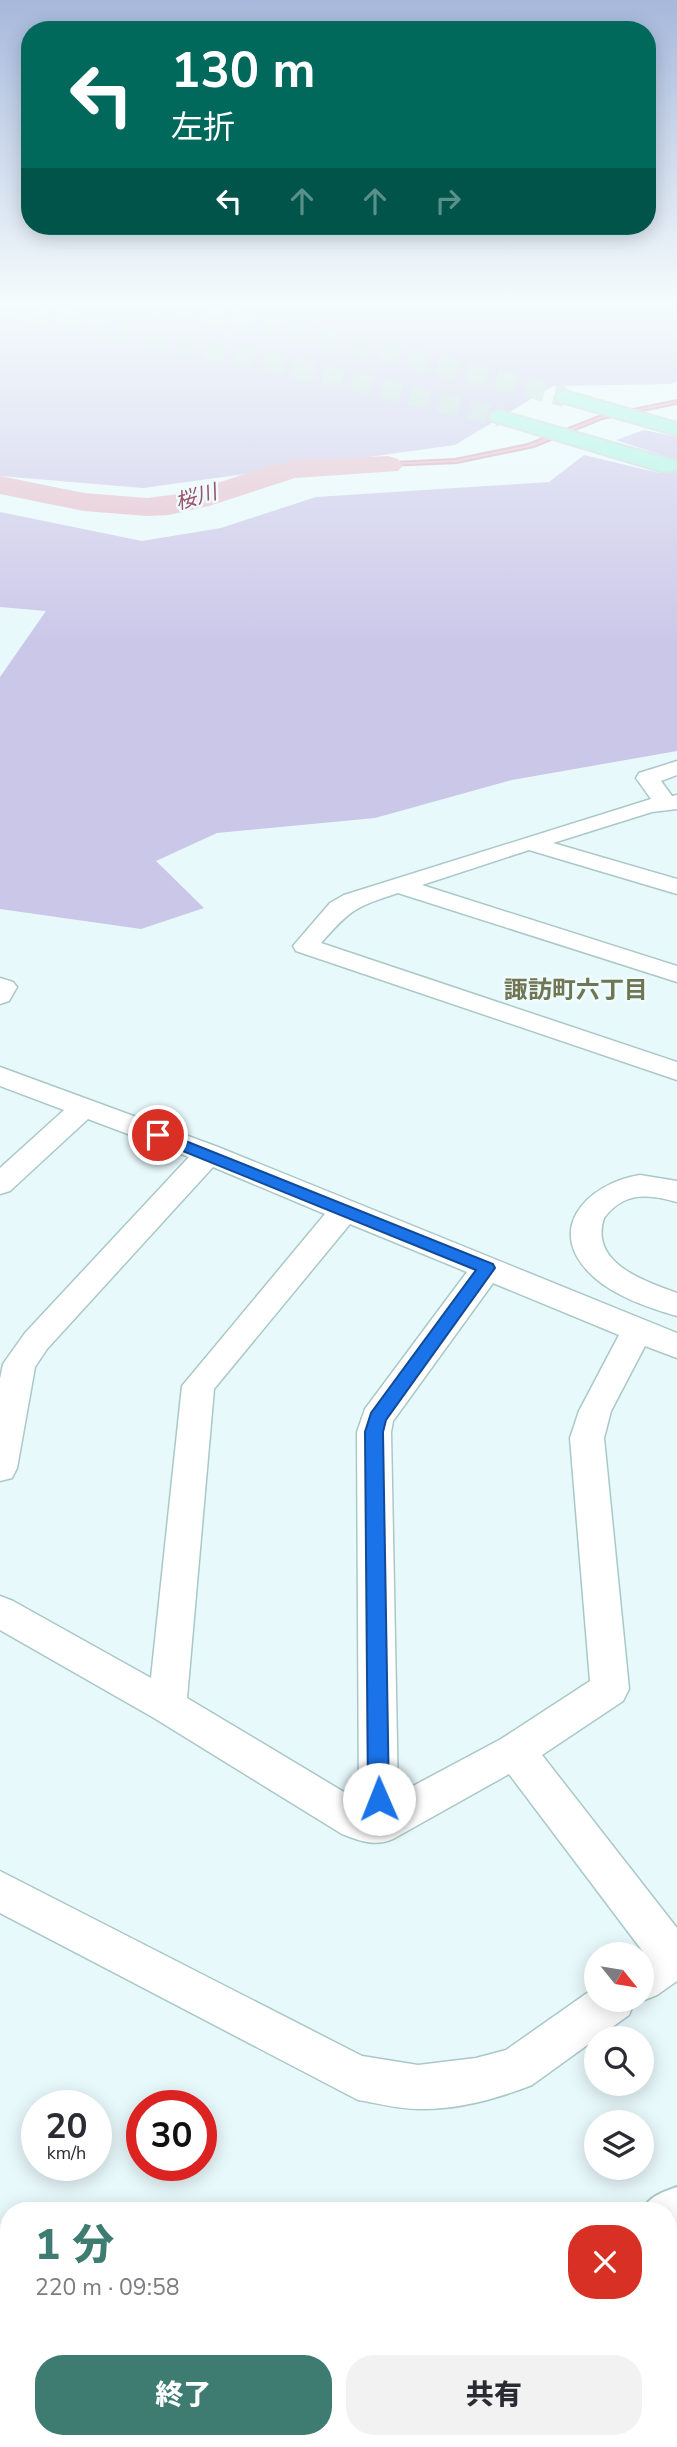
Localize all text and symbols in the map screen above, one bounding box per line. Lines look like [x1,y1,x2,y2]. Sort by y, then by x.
text: 130 m [171,37,315,104]
icon: left [56,49,147,140]
text: 左折 [171,106,235,149]
icon: left [210,182,248,220]
icon: ahead [283,182,321,220]
icon: ahead [356,182,394,220]
icon: right [429,182,467,220]
water label: 桜川 [172,477,222,516]
district label: 諏訪町六丁目 [504,974,648,1006]
pin [128,1105,188,1165]
icon: arrive [139,1116,177,1154]
position arrow [342,1762,416,1836]
north arrow [584,1942,654,2012]
map controls [584,1942,654,2180]
button: search [584,2026,654,2096]
speed limit sign: 30 [126,2090,217,2181]
text: 20 [45,2103,88,2150]
button: layers [584,2110,654,2180]
text: km/h [47,2141,86,2165]
text: 1 分 [35,2217,114,2274]
button: close [568,2225,642,2299]
text: 220 m · 09:58 [35,2272,180,2303]
button: 終了 [35,2355,332,2435]
button: 共有 [346,2355,642,2435]

